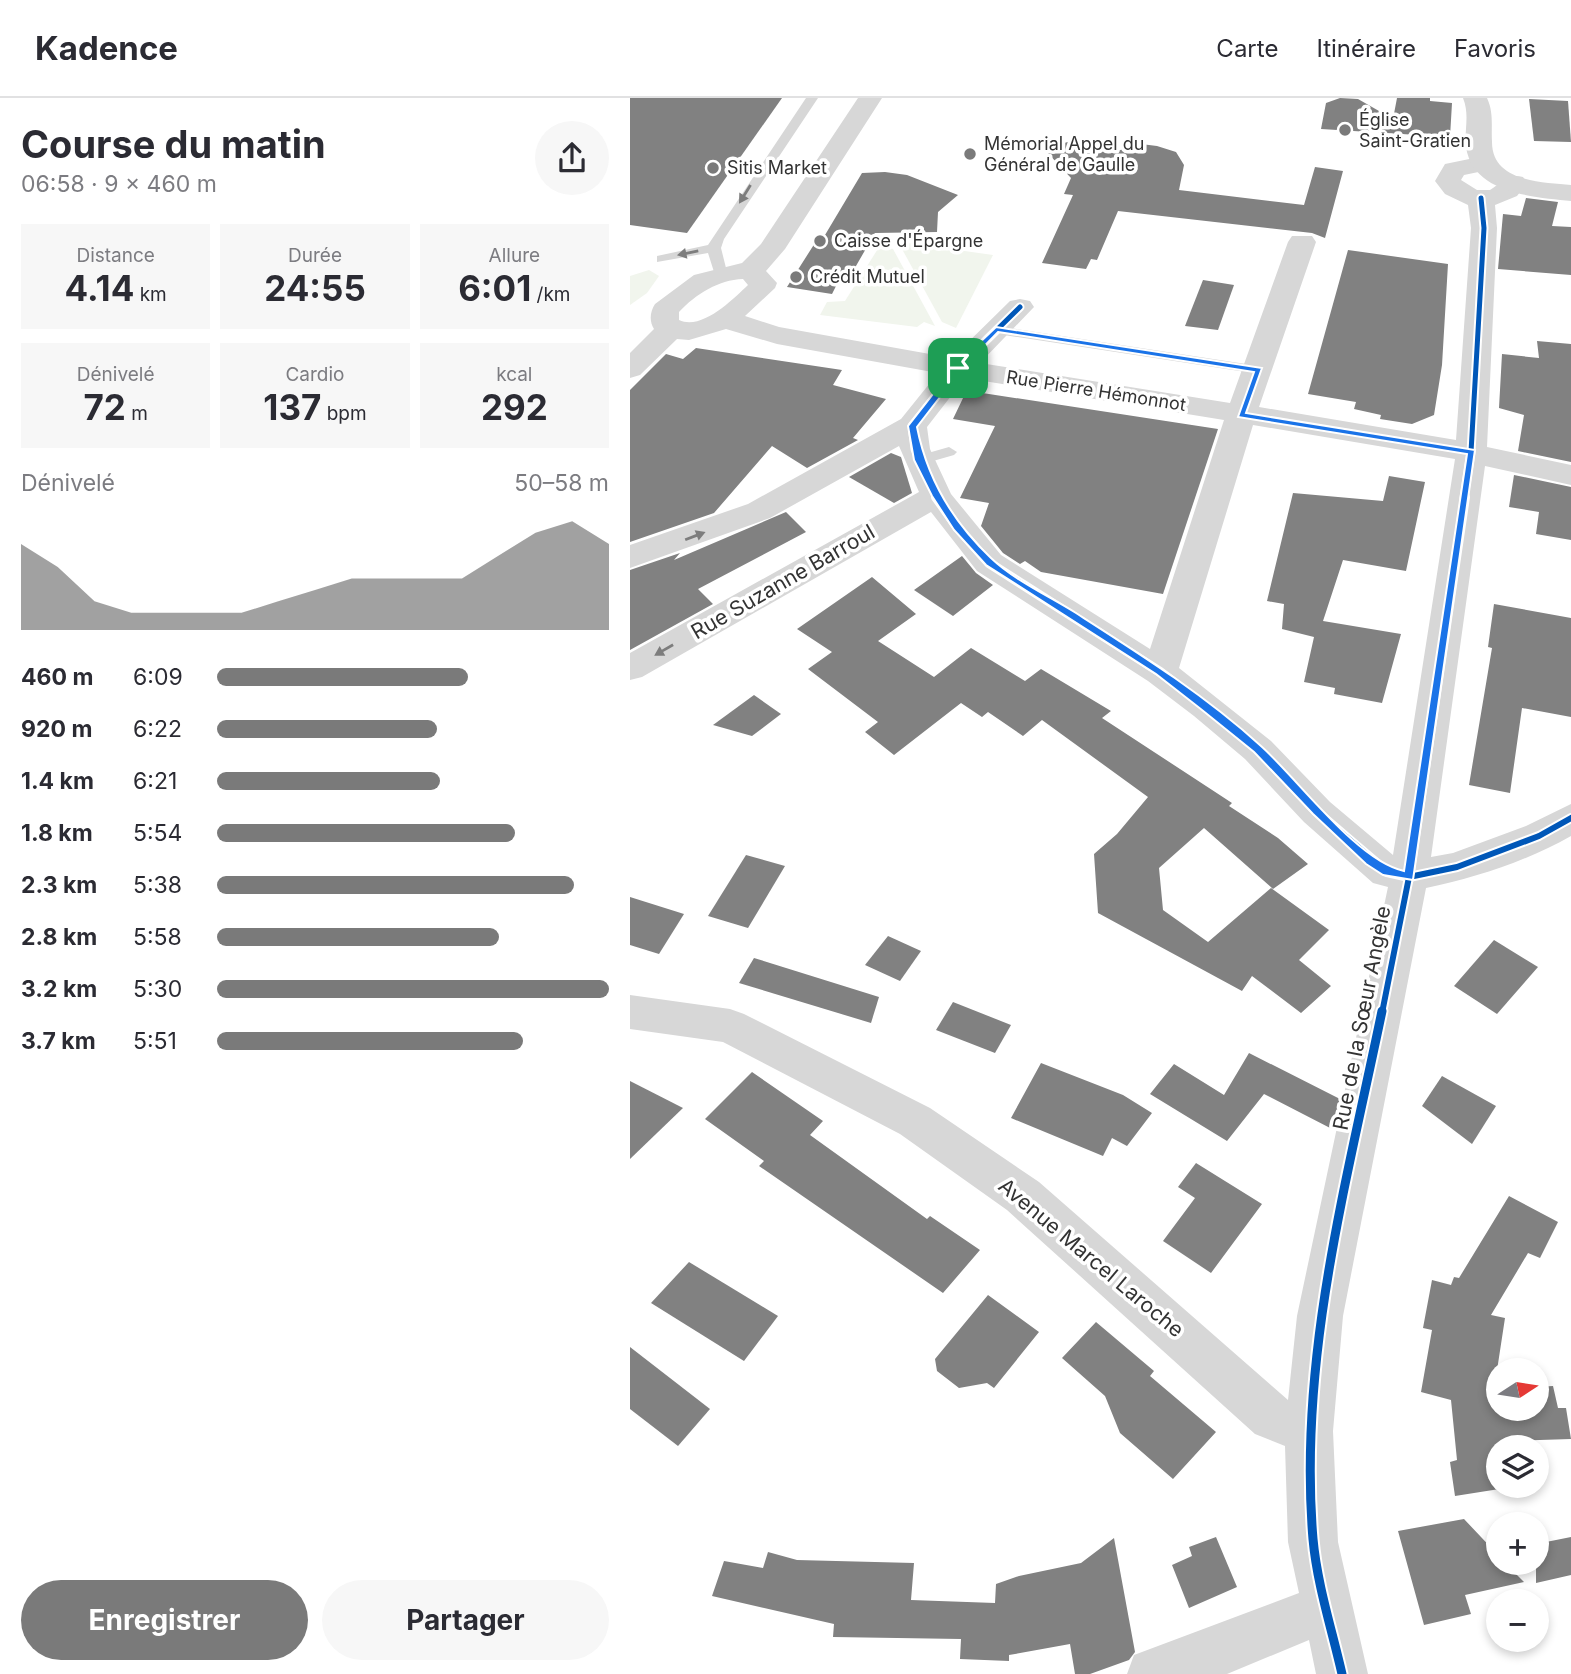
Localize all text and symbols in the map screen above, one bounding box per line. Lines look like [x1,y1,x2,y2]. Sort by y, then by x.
text: Kadence [35,28,178,68]
text: Carte [1216,34,1278,63]
text: Itinéraire [1316,34,1416,63]
text: Favoris [1454,34,1536,63]
place label: Église Saint-Gratien [1359,108,1471,151]
text: Course du matin [21,121,326,167]
button: share [535,121,609,195]
marker: Église Saint-Gratien [1337,122,1353,138]
place label: Mémorial Appel du Général de Gaulle [984,133,1144,175]
marker: Mémorial Appel du Général de Gaulle [962,146,978,162]
place label: Sitis Market [727,157,827,178]
marker: Sitis Market [705,160,721,176]
text: 06:58 · 9 × 460 m [21,170,217,198]
one-way arrow [739,185,752,204]
place label: Caisse d'Épargne [834,229,983,251]
marker: Caisse d'Épargne [812,233,828,249]
text: Distance [76,244,155,267]
text: Durée [288,244,342,267]
text: Allure [489,244,540,267]
one-way arrow [677,248,699,259]
place label: Crédit Mutuel [810,266,925,287]
text: 4.14 [65,267,134,309]
text: 24:55 [264,267,366,309]
text: 6:01 [458,267,531,309]
marker: Crédit Mutuel [788,269,804,285]
text: km [134,283,167,306]
text: /km [531,283,571,306]
pin [928,338,988,398]
icon: arrive [939,349,977,387]
text: Dénivelé [77,363,155,386]
text: Cardio [285,363,345,386]
text: kcal [496,363,532,386]
street label: Rue Pierre Hémonnot [1005,366,1188,415]
text: 72 [83,386,126,428]
text: 137 [263,386,321,428]
text: 292 [481,386,548,428]
text: m [126,402,148,425]
text: bpm [321,402,367,425]
text: Dénivelé [21,469,115,497]
text: 50–58 m [514,469,609,497]
street label: Rue Suzanne Barroul [687,519,879,644]
one-way arrow [684,530,705,541]
one-way arrow [654,644,673,656]
text: 460 m [21,663,93,691]
text: 6:09 [133,663,183,691]
text: 920 m [21,715,92,743]
text: 6:22 [133,715,182,743]
text: 1.4 km [21,767,94,795]
text: 6:21 [133,767,177,795]
text: 1.8 km [21,819,93,847]
text: 5:54 [133,819,182,847]
text: 2.3 km [21,871,97,899]
text: 5:38 [133,871,182,899]
street label: Rue de la Sœur Angèle [1327,904,1396,1132]
text: 2.8 km [21,923,97,951]
text: 5:58 [133,923,182,951]
text: 3.2 km [21,975,97,1003]
text: 5:30 [133,975,182,1003]
text: 3.7 km [21,1027,96,1055]
text: 5:51 [133,1027,177,1055]
street label: Avenue Marcel Laroche [994,1173,1189,1342]
north arrow [1486,1358,1549,1421]
map controls [1486,1358,1549,1652]
button: layers [1486,1435,1549,1498]
button: + [1486,1512,1549,1575]
button: Enregistrer [21,1580,308,1660]
button: Partager [322,1580,609,1660]
button: − [1486,1589,1549,1652]

